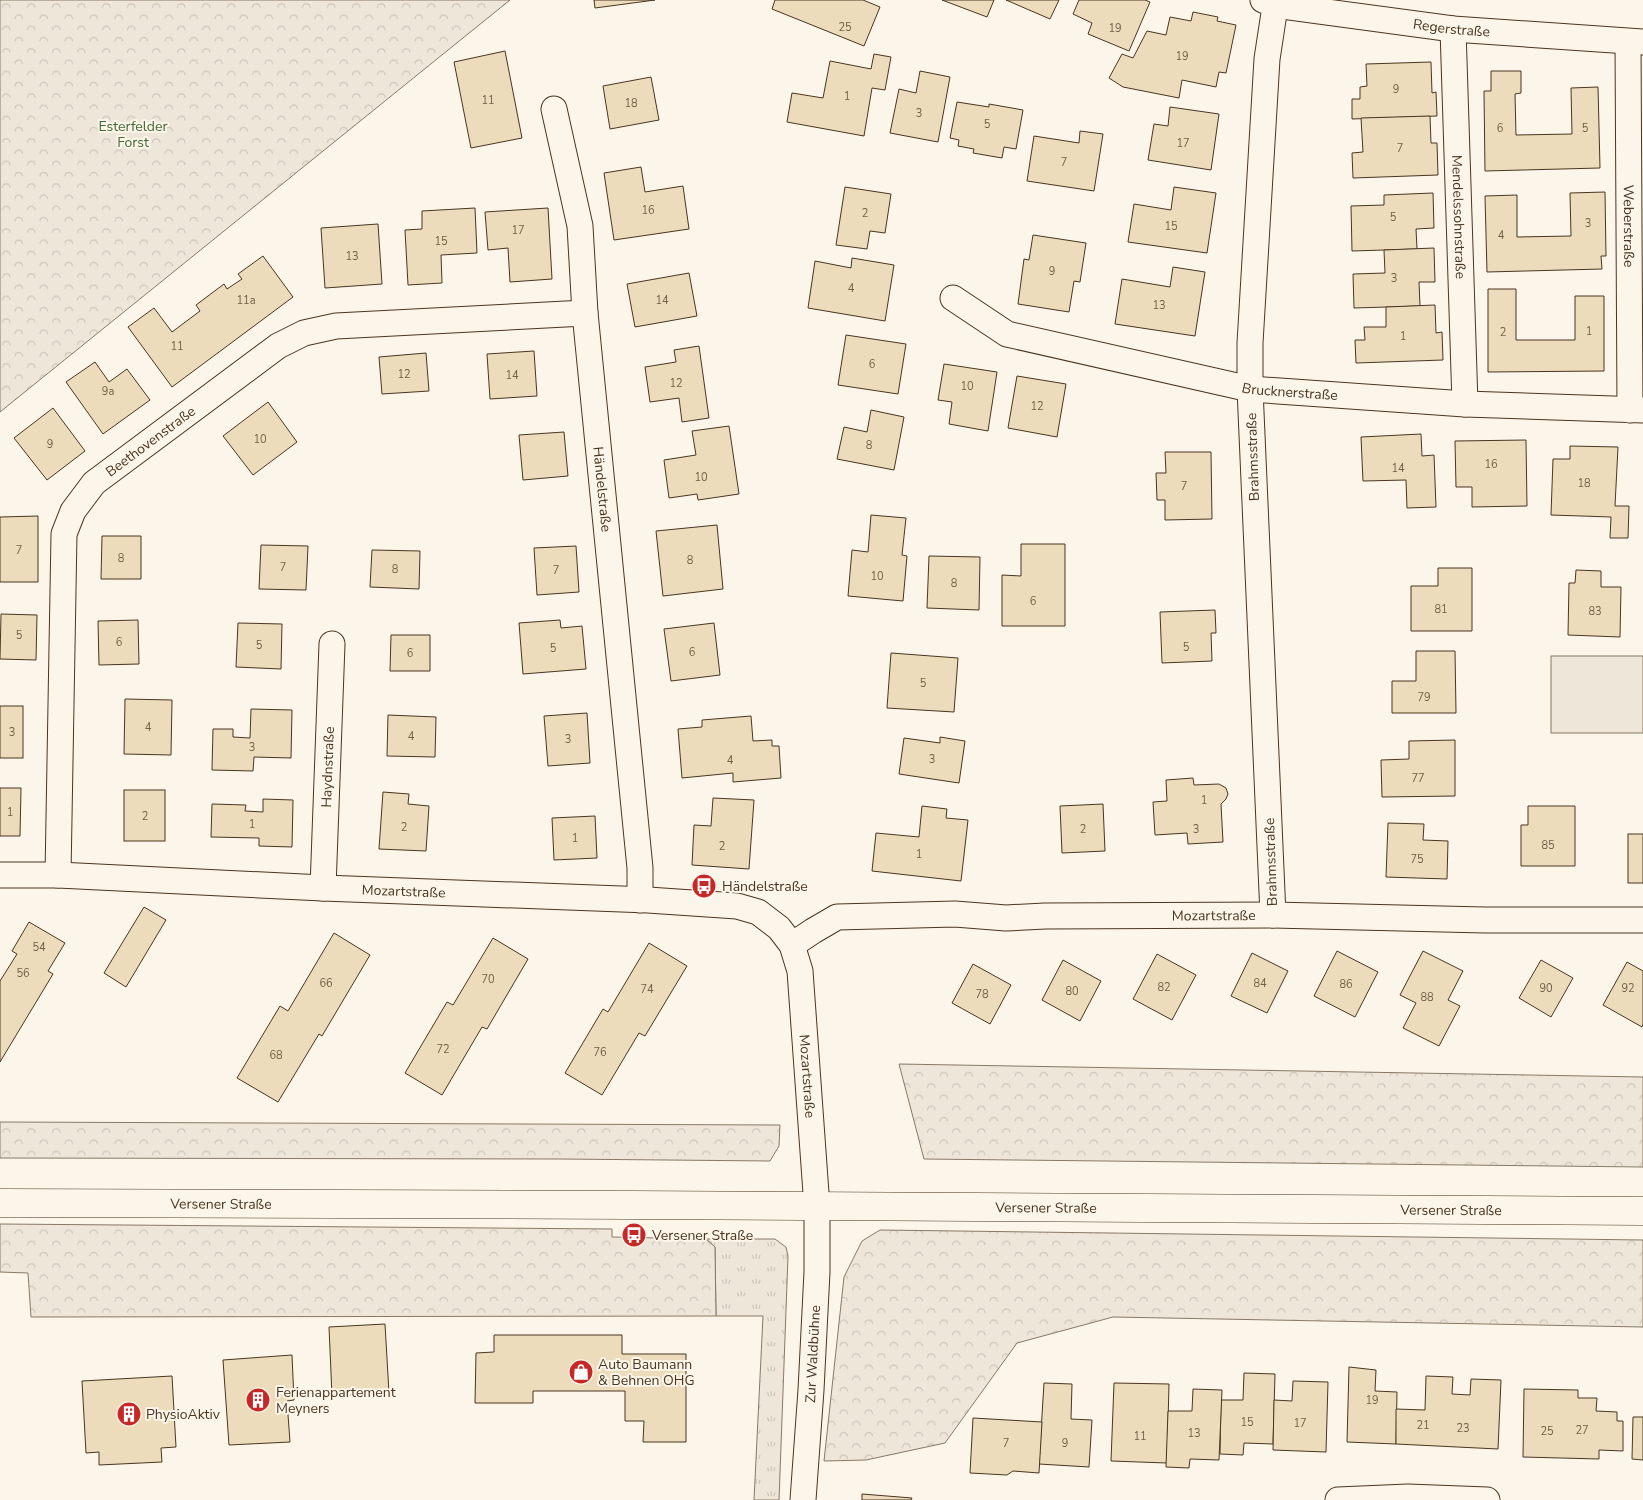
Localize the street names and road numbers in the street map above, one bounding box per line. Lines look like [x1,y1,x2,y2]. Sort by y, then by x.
street label: Regerstraße [1412,14,1491,41]
street label: Mendelssohnstraße [1448,154,1470,279]
street label: Weberstraße [1619,185,1639,267]
street label: Brucknerstraße [1240,378,1339,405]
street label: Beethovenstraße [102,401,199,481]
street label: Brahmsstraße [1242,412,1264,502]
street label: Händelstraße [589,446,616,533]
street label: Haydnstraße [316,726,338,808]
street label: Brahmsstraße [1260,817,1282,907]
street label: Mozartstraße [361,880,446,902]
street label: Mozartstraße [1172,906,1256,925]
street label: Mozartstraße [795,1034,820,1119]
street label: Versener Straße [169,1194,272,1213]
street label: Versener Straße [994,1198,1097,1217]
street label: Versener Straße [1399,1200,1502,1220]
street label: Zur Waldbühne [801,1304,825,1404]

